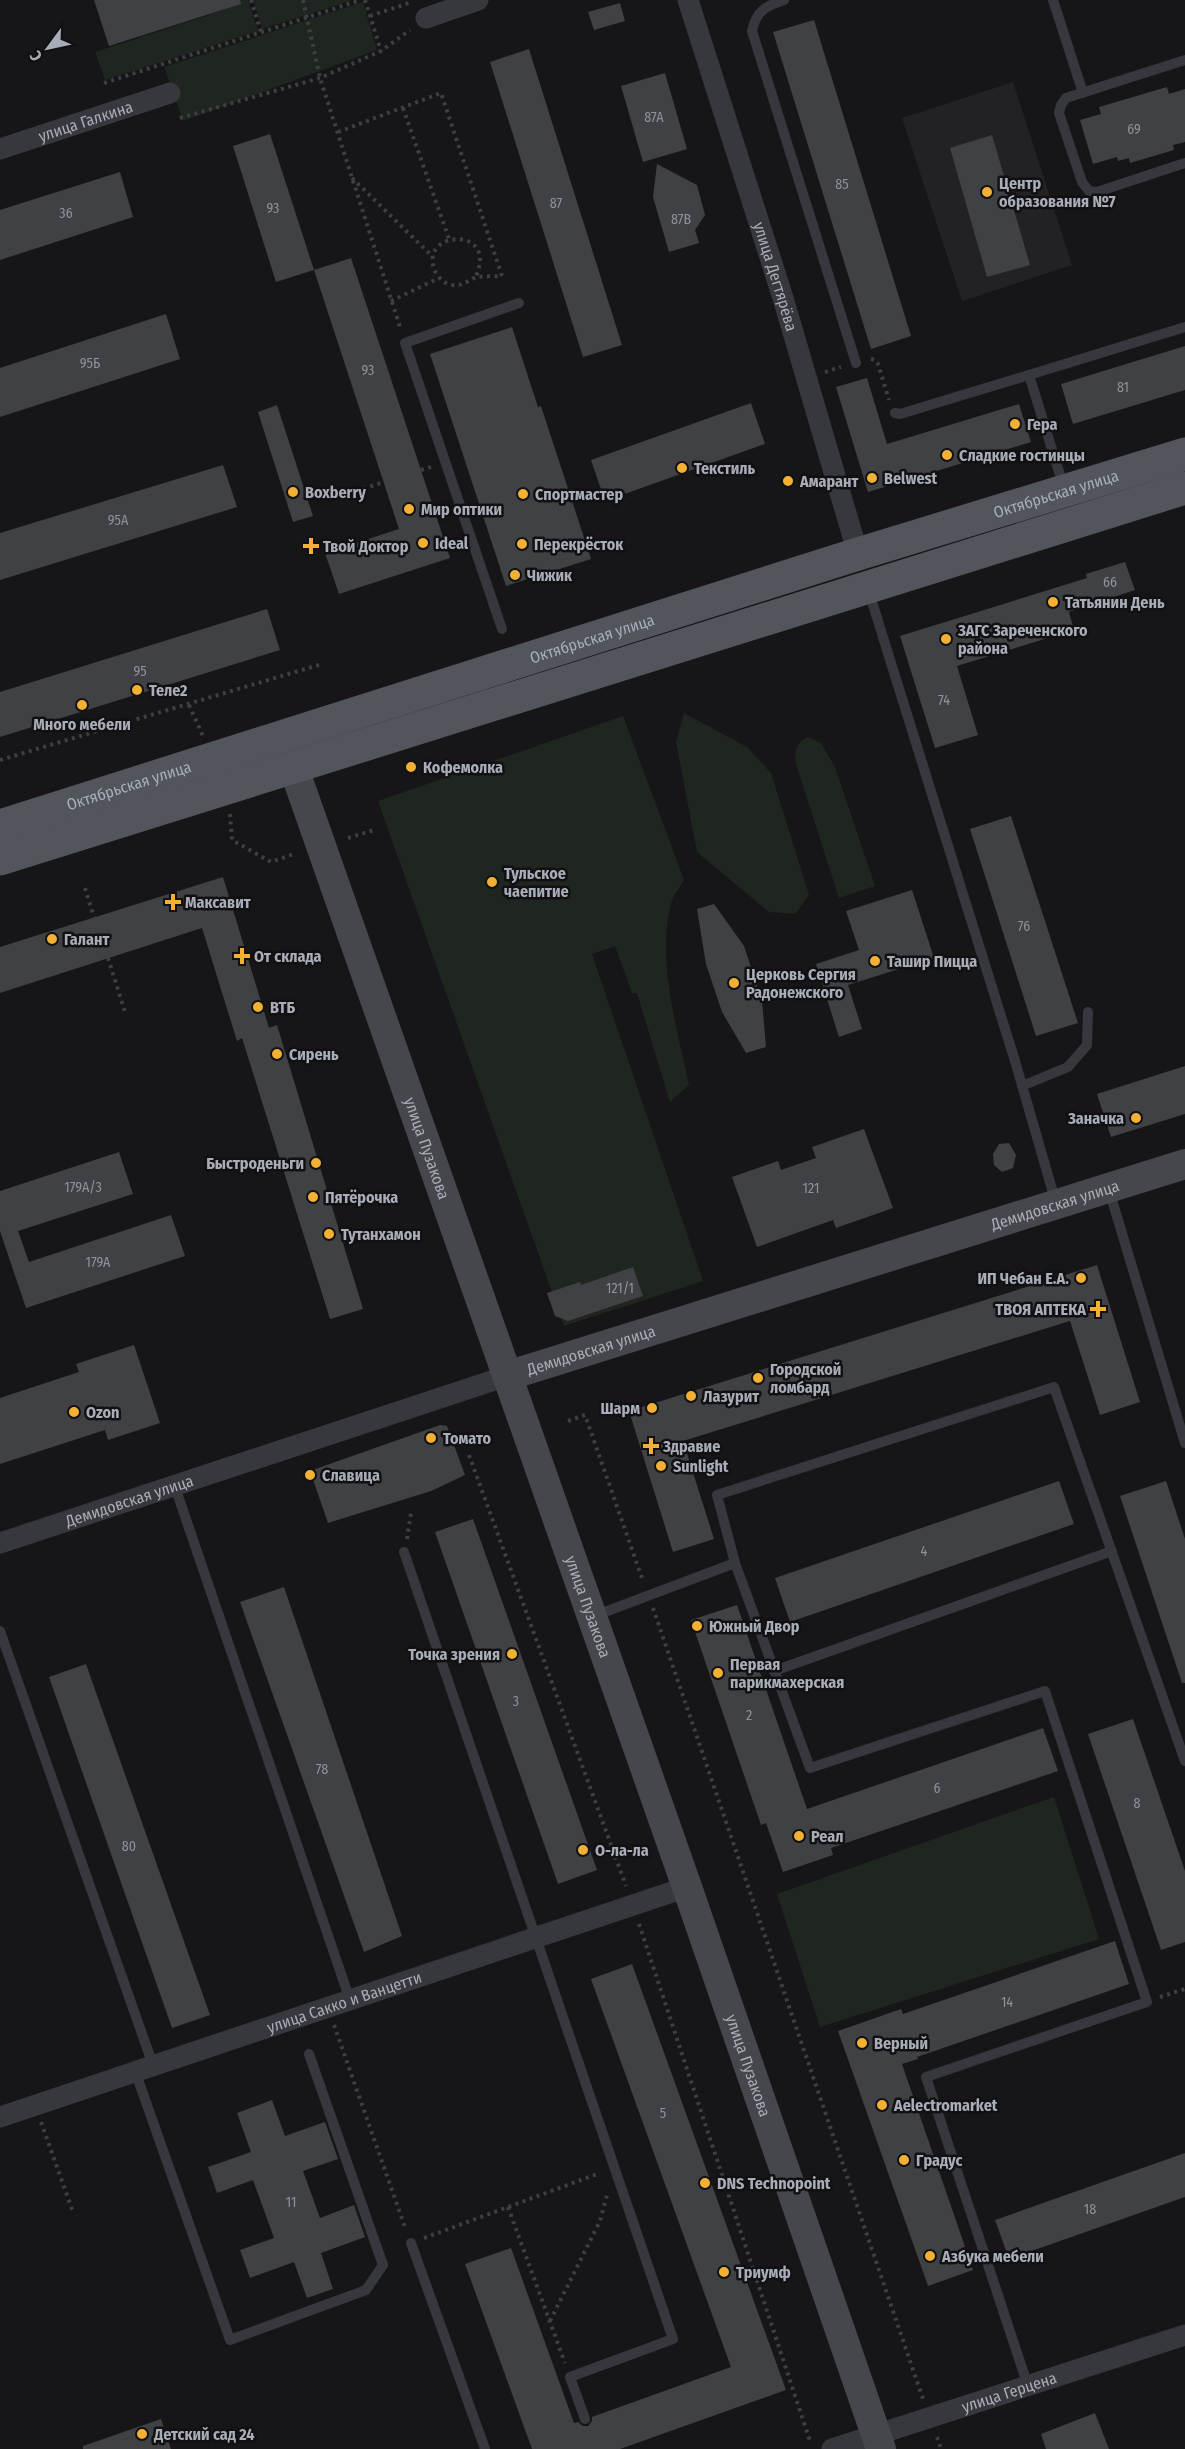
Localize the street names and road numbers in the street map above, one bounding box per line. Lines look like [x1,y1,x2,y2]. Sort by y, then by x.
street label: улица Галкина [36,96,135,145]
street label: улица Дегтярёва [750,219,802,333]
street label: Октябрьская улица [991,465,1121,522]
street label: Октябрьская улица [527,610,657,667]
street label: Октябрьская улица [64,756,194,814]
street label: улица Пузакова [401,1095,454,1202]
street label: Демидовская улица [987,1176,1121,1234]
street label: Демидовская улица [524,1321,658,1379]
street label: Демидовская улица [62,1471,196,1531]
street label: улица Пузакова [562,1553,615,1660]
street label: улица Сакко и Ванцетти [264,1967,424,2036]
street label: улица Пузакова [722,2012,775,2119]
street label: улица Герцена [959,2368,1059,2416]

